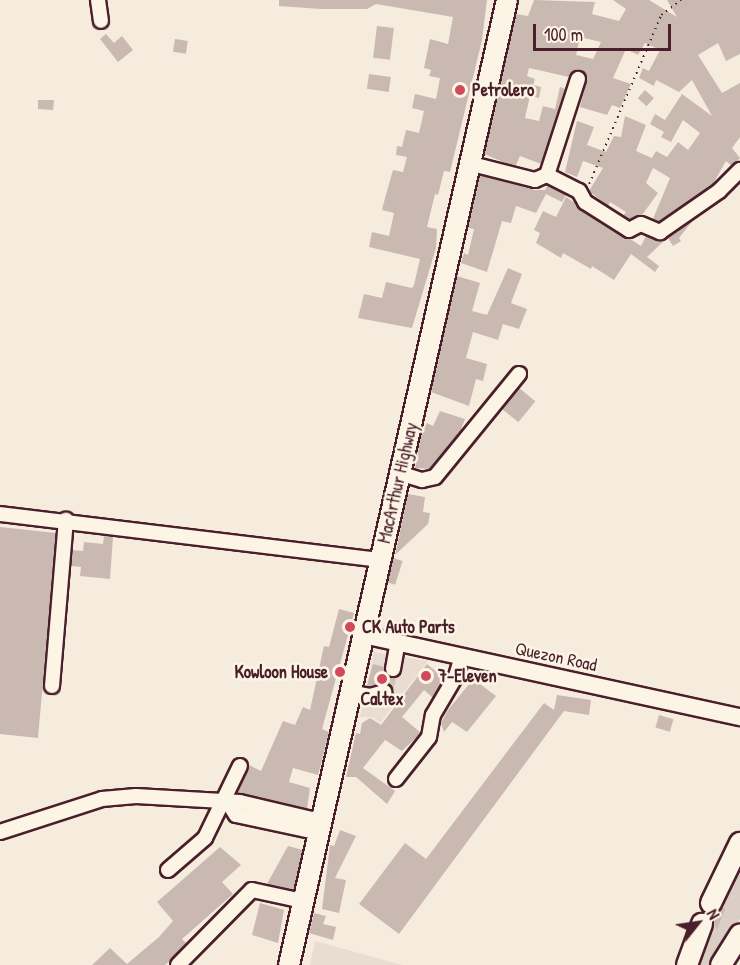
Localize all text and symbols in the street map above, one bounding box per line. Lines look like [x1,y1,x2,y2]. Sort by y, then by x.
scale bar [536,12,674,50]
text: 100 m [544,22,583,47]
place label: Petrolero [472,79,534,101]
marker: Petrolero [453,83,467,97]
street label: MacArthur Highway [374,420,422,546]
place label: CK Auto Parts [362,616,455,638]
marker: CK Auto Parts [343,620,357,634]
street label: Quezon Road [513,638,599,676]
place label: Kowloon House [234,661,328,683]
marker: Kowloon House [333,665,347,679]
place label: 7-Eleven [438,665,497,687]
marker: 7-Eleven [419,669,433,683]
marker: Caltex [375,672,389,686]
place label: Caltex [360,688,404,710]
north arrow [668,893,728,953]
text: N [702,905,725,923]

